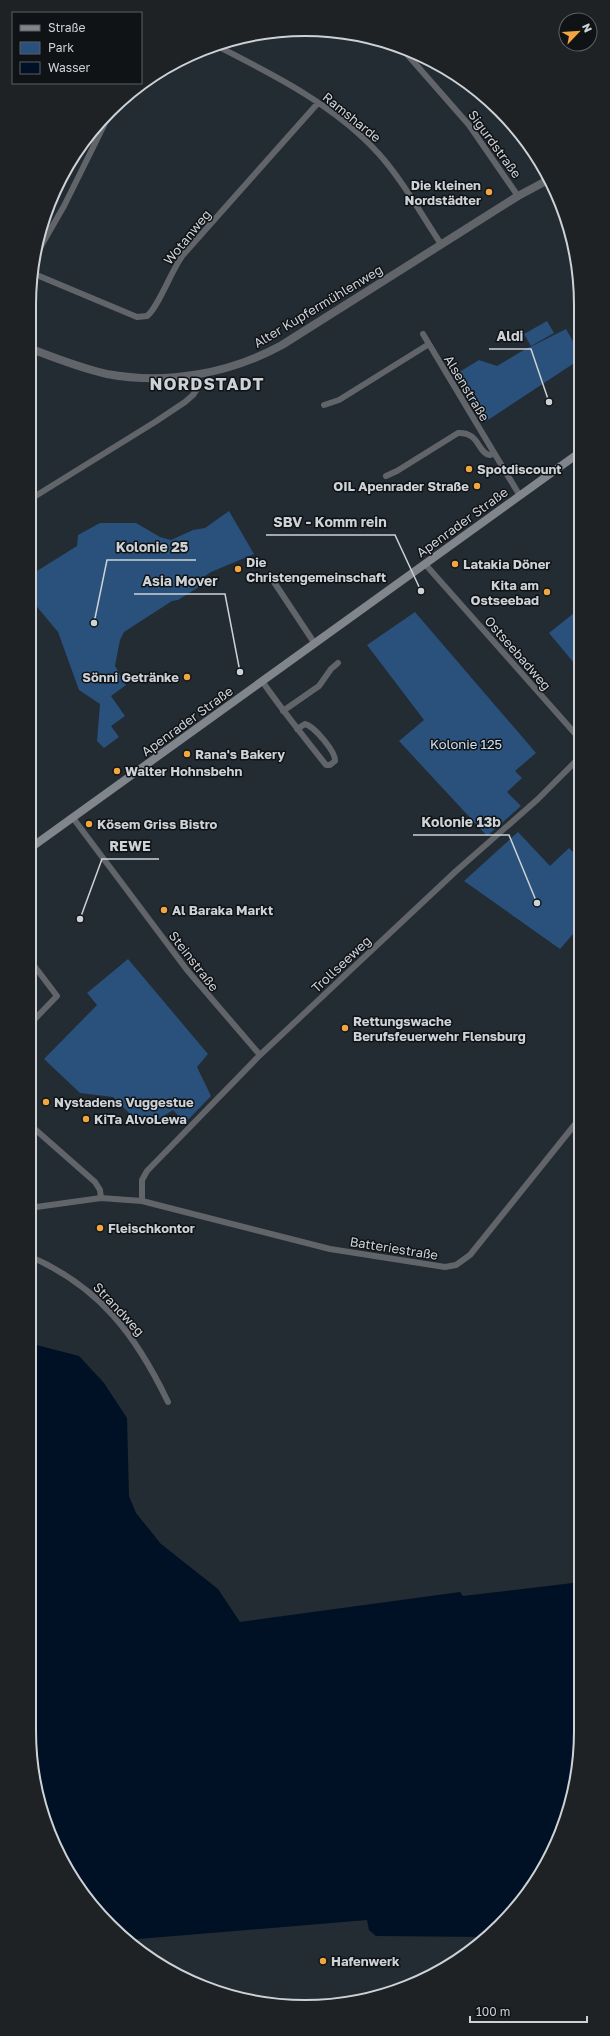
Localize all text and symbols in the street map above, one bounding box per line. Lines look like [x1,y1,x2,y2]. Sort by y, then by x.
legend [12,12,142,84]
north arrow [558,12,598,52]
text: Straße [48,20,86,35]
text: N [580,21,595,34]
text: Park [48,40,74,55]
text: Wasser [48,60,91,75]
street label: Ramsharde [320,89,384,145]
street label: Sigurdstraße [465,107,525,181]
place label: Die kleinen Nordstädter [405,177,481,208]
marker: Die kleinen Nordstädter [484,187,494,197]
street label: Wotanweg [160,206,214,268]
street label: Alter Kupfermühlenweg [251,261,385,351]
callout: Aldi [489,323,531,349]
text: Aldi [497,327,524,344]
street label: Alsenstraße [441,352,493,424]
district label: NORDSTADT [149,373,265,394]
place label: Spotdiscount [477,461,562,477]
marker: Spotdiscount [464,464,474,474]
place label: OIL Apenrader Straße [333,478,469,494]
marker: OIL Apenrader Straße [472,481,482,491]
street label: Apenrader Straße [413,483,511,561]
callout: SBV - Komm rein [266,509,395,535]
text: SBV - Komm rein [273,513,387,530]
callout: Kolonie 25 [107,534,196,560]
text: Kolonie 25 [116,538,189,555]
place label: Die Christengemeinschaft [246,554,386,585]
place label: Latakia Döner [463,556,550,572]
marker: Latakia Döner [450,559,460,569]
marker: Die Christengemeinschaft [233,564,243,574]
callout: Asia Mover [134,568,225,594]
text: Asia Mover [142,572,218,589]
place label: Kita am Ostseebad [470,577,539,608]
marker: Kita am Ostseebad [542,587,552,597]
street label: Ostseebadweg [481,613,555,693]
place label: Sönni Getränke [82,669,179,685]
marker: Sönni Getränke [182,672,192,682]
street label: Apenrader Straße [138,682,236,760]
park label: Kolonie 125 [430,736,502,752]
place label: Rana's Bakery [195,746,285,762]
marker: Rana's Bakery [182,749,192,759]
place label: Walter Hohnsbehn [125,763,242,779]
marker: Walter Hohnsbehn [112,766,122,776]
callout: Kolonie 13b [413,809,509,835]
text: Kolonie 13b [421,813,501,830]
place label: Kösem Griss Bistro [97,816,218,832]
marker: Kösem Griss Bistro [84,819,94,829]
callout: REWE [102,833,159,859]
text: REWE [109,837,151,854]
place label: Al Baraka Markt [172,902,273,918]
marker: Al Baraka Markt [159,905,169,915]
street label: Steinstraße [166,928,222,994]
street label: Trollseeweg [308,932,374,996]
place label: Rettungswache Berufsfeuerwehr Flensburg [353,1013,526,1044]
marker: Rettungswache Berufsfeuerwehr Flensburg [340,1023,350,1033]
place label: Nystadens Vuggestue [54,1094,194,1110]
marker: Nystadens Vuggestue [41,1097,51,1107]
place label: KiTa AlvoLewa [94,1111,187,1127]
marker: KiTa AlvoLewa [81,1114,91,1124]
place label: Fleischkontor [108,1220,195,1236]
marker: Fleischkontor [95,1223,105,1233]
street label: Batteriestraße [349,1233,439,1263]
street label: Strandweg [90,1279,148,1339]
place label: Hafenwerk [331,1953,400,1969]
marker: Hafenwerk [318,1956,328,1966]
scale bar [470,1998,587,2024]
text: 100 m [476,2004,510,2019]

